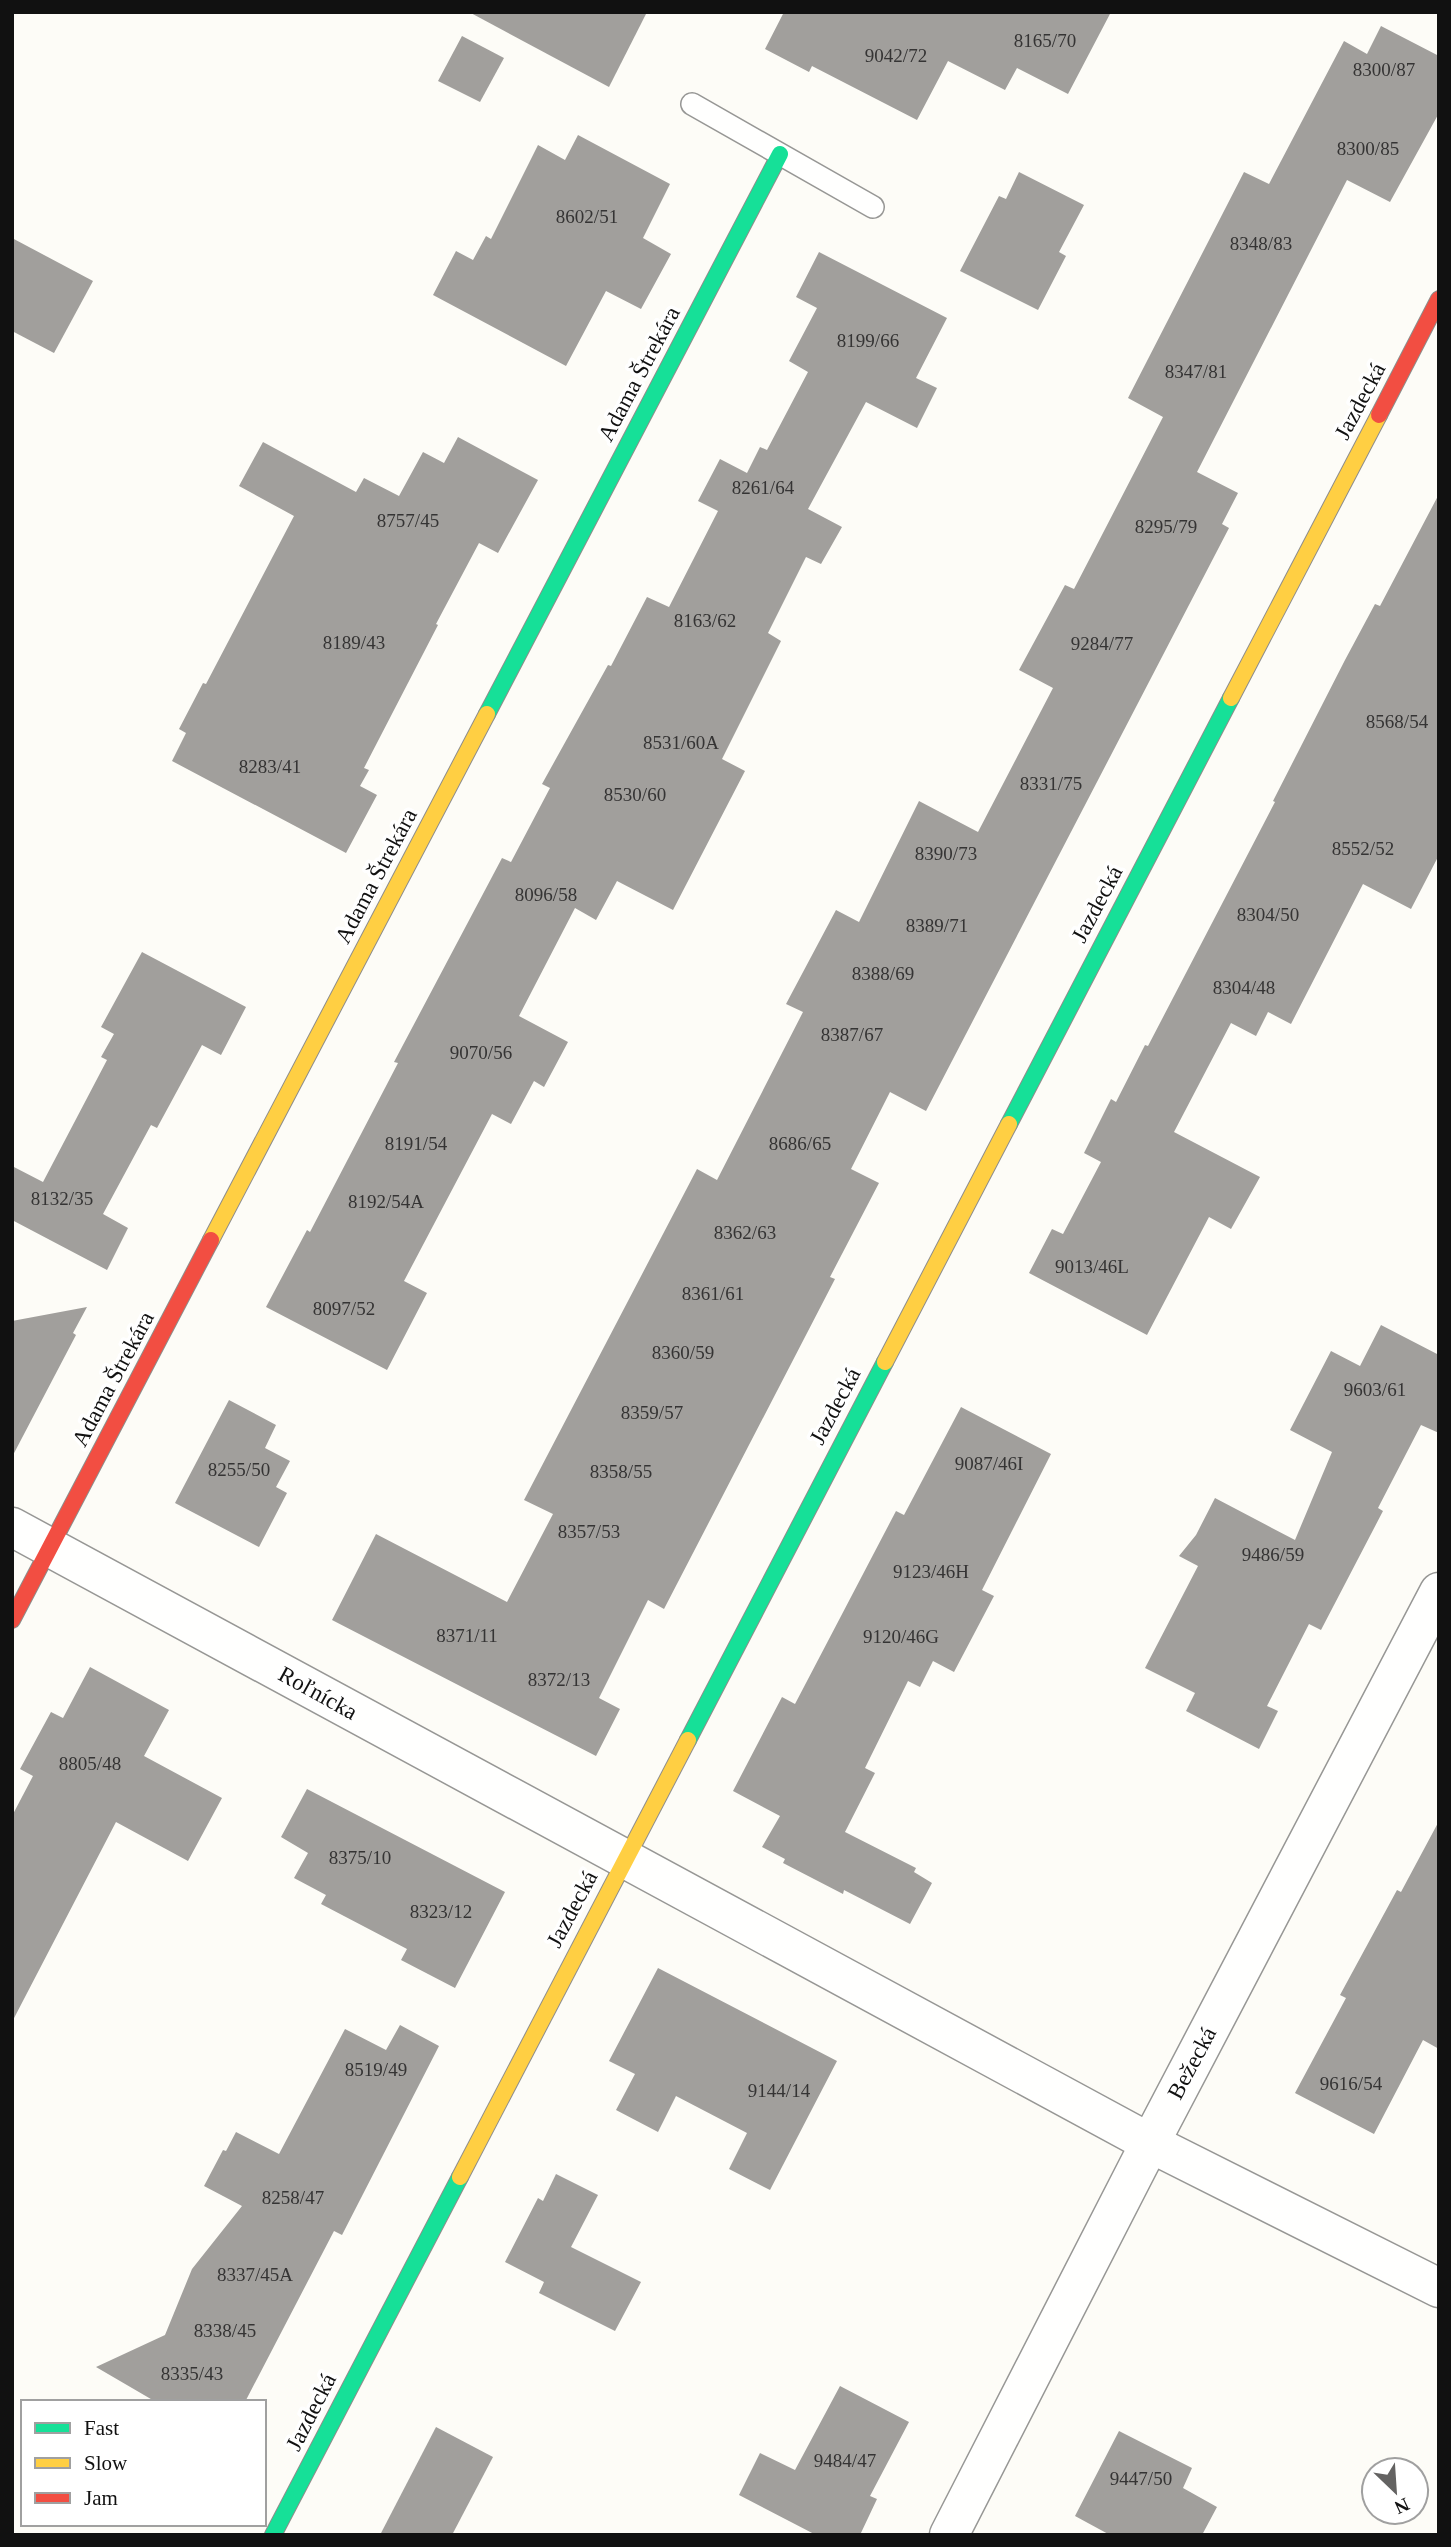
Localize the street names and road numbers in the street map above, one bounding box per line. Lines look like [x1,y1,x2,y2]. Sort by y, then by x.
street label: Adama Štrekára [592,302,685,446]
street label: Jazdecká [1329,358,1391,444]
street label: Adama Štrekára [329,804,422,948]
street label: Jazdecká [1066,861,1128,947]
street label: Adama Štrekára [66,1307,159,1451]
street label: Jazdecká [804,1363,866,1449]
street label: Roľnícka [274,1661,362,1725]
street label: Jazdecká [541,1866,603,1952]
street label: Bežecká [1163,2023,1221,2103]
street label: Jazdecká [281,2369,341,2455]

